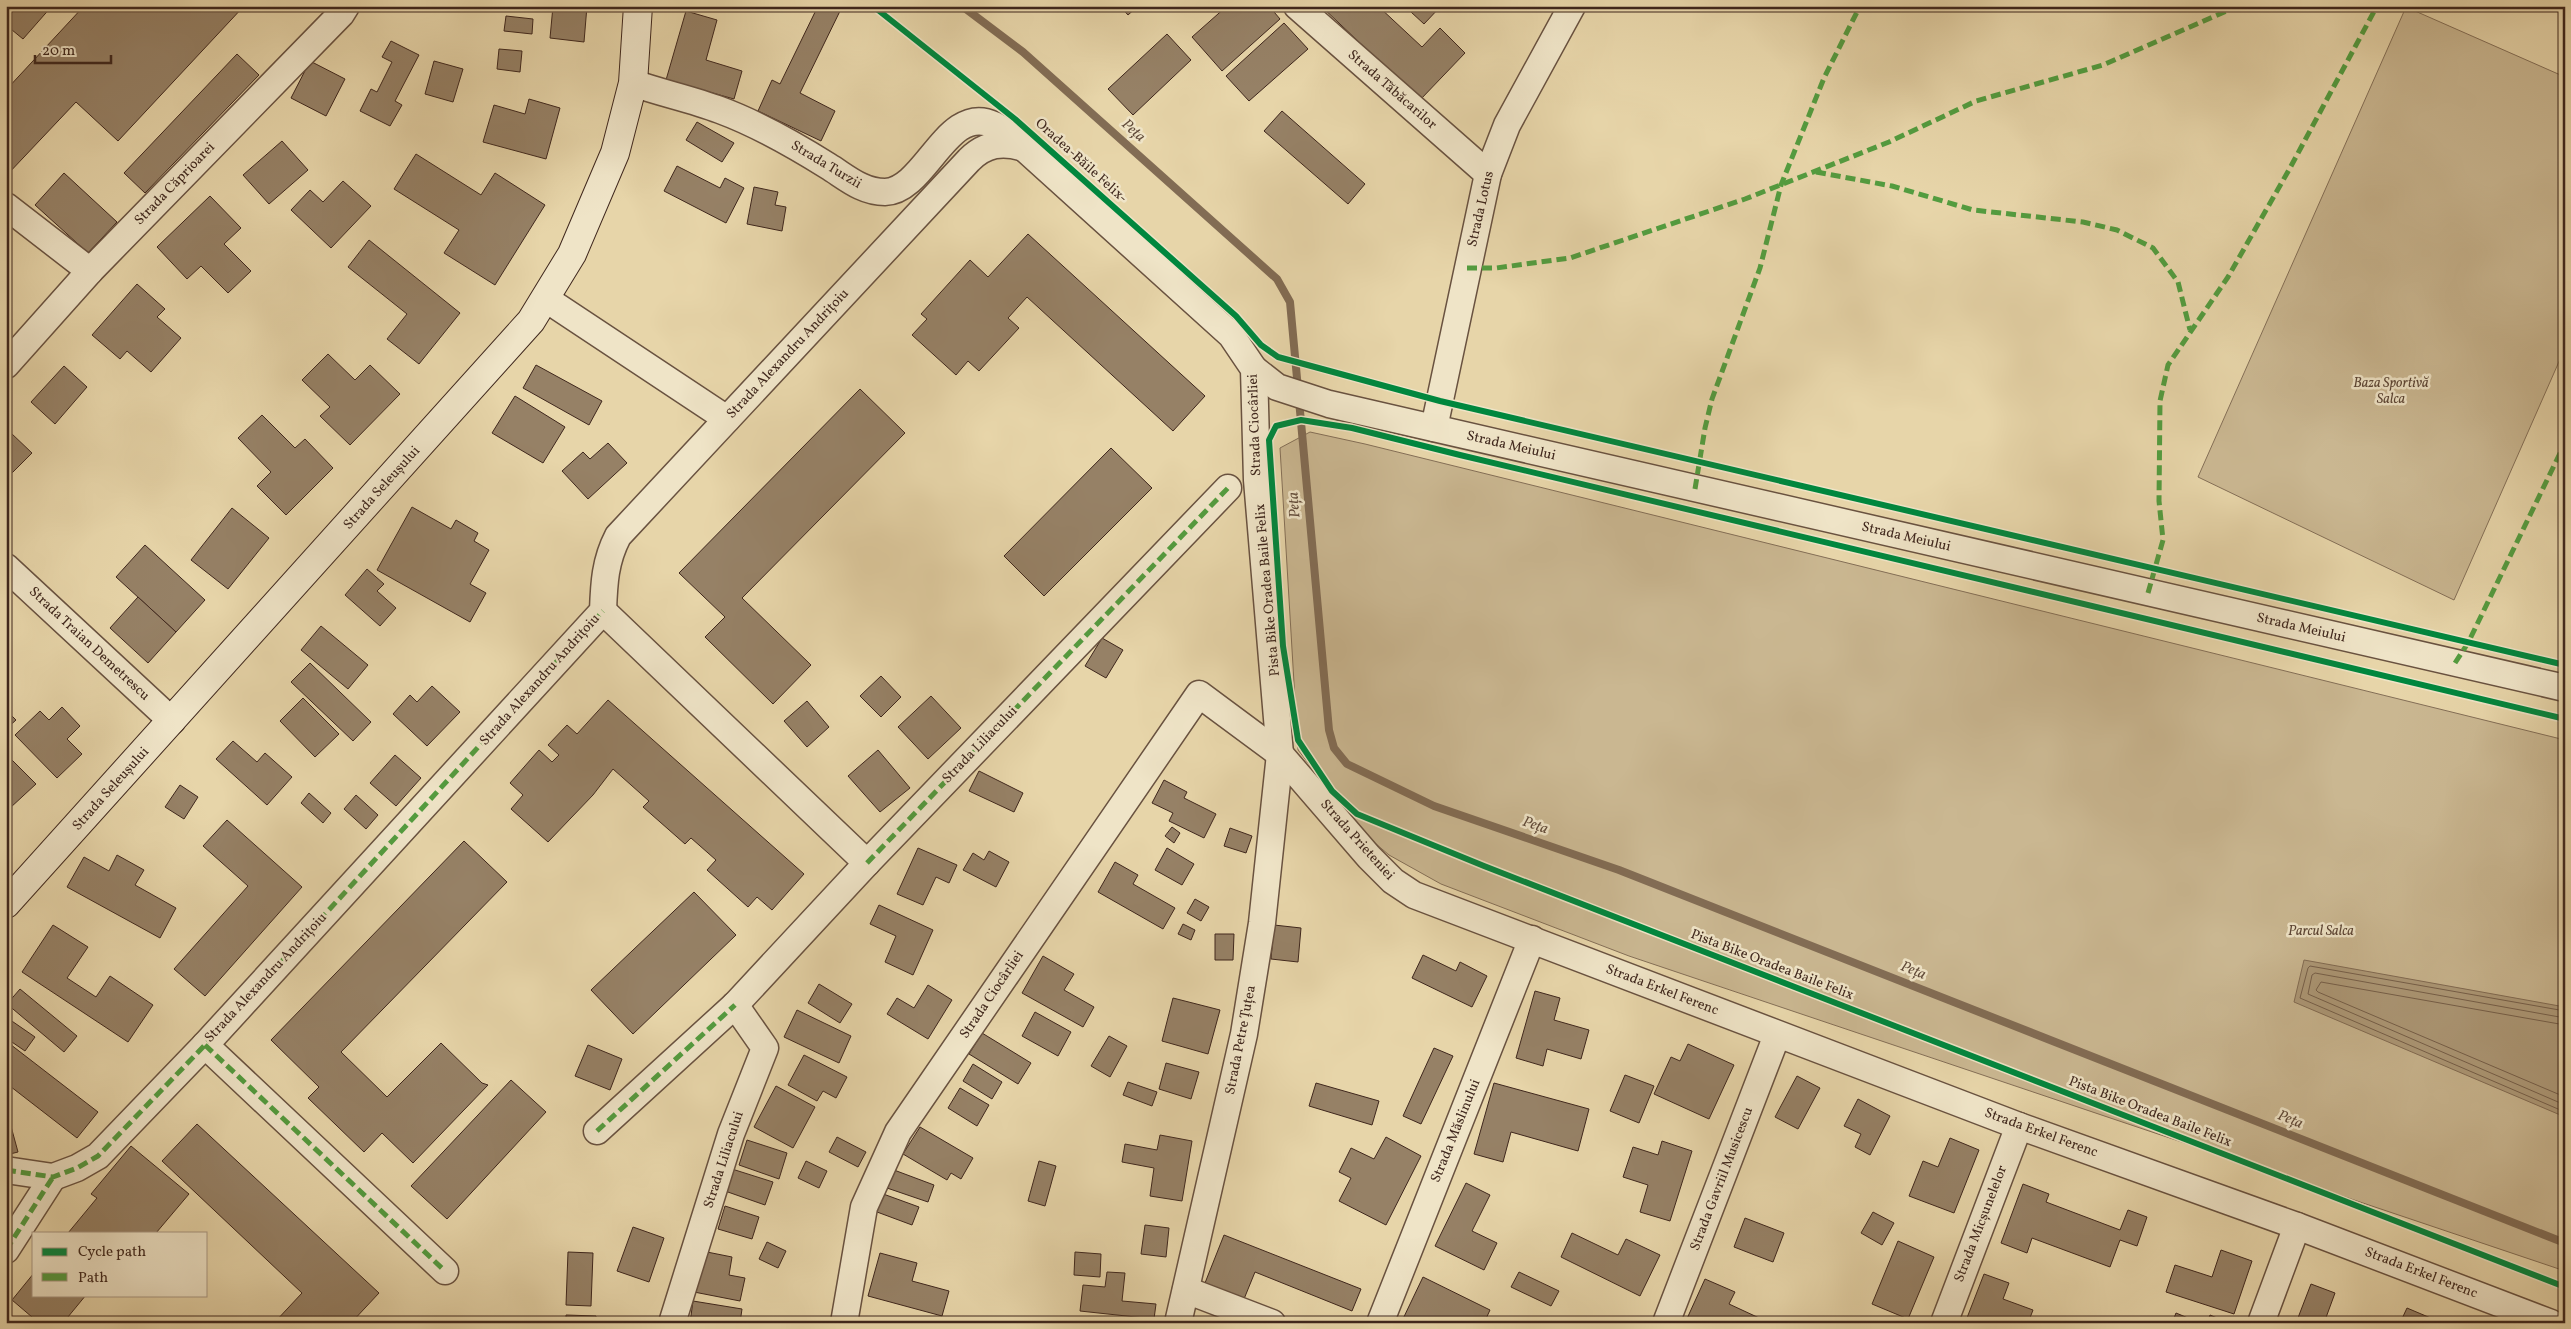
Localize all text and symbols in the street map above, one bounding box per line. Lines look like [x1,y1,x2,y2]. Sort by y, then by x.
scale bar [35,32,111,64]
text: 20 m [42,41,75,62]
street label: Strada Tăbăcarilor [1343,46,1441,134]
street label: Oradea-Băile Felix- [1031,114,1131,208]
water label: Peța [1116,115,1150,147]
street label: Strada Turzii [787,136,865,194]
street label: Strada Căprioarei [130,138,220,230]
street label: Strada Lotus [1463,169,1499,249]
street label: Strada Alexandru Andrițoiu [723,285,853,423]
street label: Strada Ciocârliei [1244,374,1266,476]
park label: Baza Sportivă Salca [2353,374,2429,409]
street label: Strada Meiului [1465,427,1557,465]
street label: Strada Seleușului [339,442,425,534]
water label: Peța [1283,491,1307,519]
street label: Pista Bike Oradea Baile Felix [1251,503,1285,677]
street label: Strada Meiului [1860,518,1952,556]
street label: Strada Traian Demetrescu [24,583,154,705]
street label: Strada Meiului [2255,609,2347,647]
street label: Strada Alexandru Andrițoiu [476,610,604,750]
street label: Strada Liliacului [938,702,1022,788]
street label: Strada Seleușului [68,743,154,835]
street label: Strada Prieteniei [1316,795,1398,885]
water label: Peța [1519,812,1551,840]
street label: Strada Alexandru Andrițoiu [201,909,331,1047]
park label: Parcul Salca [2288,922,2354,941]
street label: Pista Bike Oradea Baile Felix [1688,925,1856,1005]
street label: Strada Ciocârliei [956,947,1028,1043]
water label: Peța [1897,956,1929,986]
street label: Strada Erkel Ferenc [1603,960,1721,1020]
street label: Strada Petre Țuțea [1221,984,1261,1096]
street label: Pista Bike Oradea Baile Felix [2066,1072,2234,1152]
street label: Strada Măslinului [1427,1076,1485,1186]
street label: Strada Gavriil Musicescu [1686,1104,1758,1254]
street label: Strada Erkel Ferenc [1982,1104,2100,1162]
water label: Peța [2274,1105,2306,1135]
street label: Strada Liliacului [699,1109,749,1211]
street label: Strada Micșunelelor [1950,1163,2012,1285]
legend [32,1232,208,1296]
text: Cycle path [78,1242,146,1263]
street label: Strada Erkel Ferenc [2362,1243,2480,1303]
text: Path [78,1268,108,1289]

